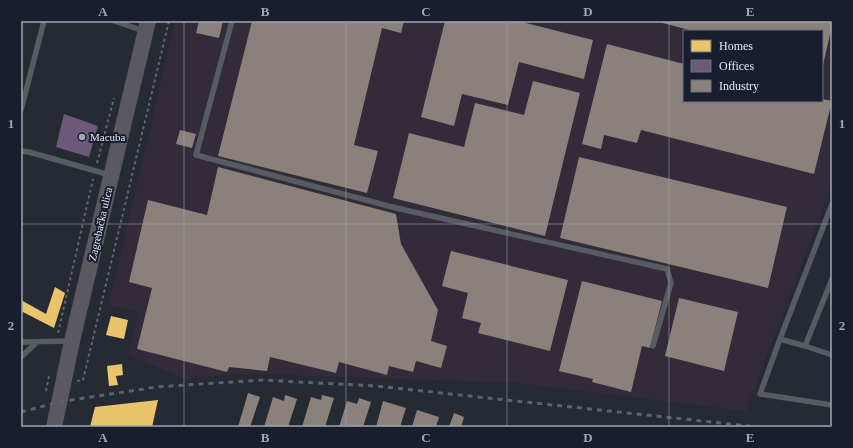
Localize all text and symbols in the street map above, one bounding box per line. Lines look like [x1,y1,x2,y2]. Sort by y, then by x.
text: A [98,4,108,19]
text: B [261,4,270,19]
text: C [421,4,431,19]
text: D [583,4,593,19]
text: E [746,4,754,19]
legend [683,30,823,102]
text: Homes [719,39,753,53]
text: Offices [719,59,754,73]
text: Industry [719,79,759,93]
text: 1 [8,116,14,131]
text: 1 [839,116,845,131]
place label: Macuba [90,131,126,143]
marker: Macuba [77,132,87,142]
street label: Zagrebačka ulica [86,186,114,262]
text: 2 [8,318,14,333]
text: 2 [839,318,845,333]
text: A [98,430,108,445]
text: B [261,430,270,445]
text: C [421,430,431,445]
text: D [583,430,593,445]
text: E [746,430,754,445]

